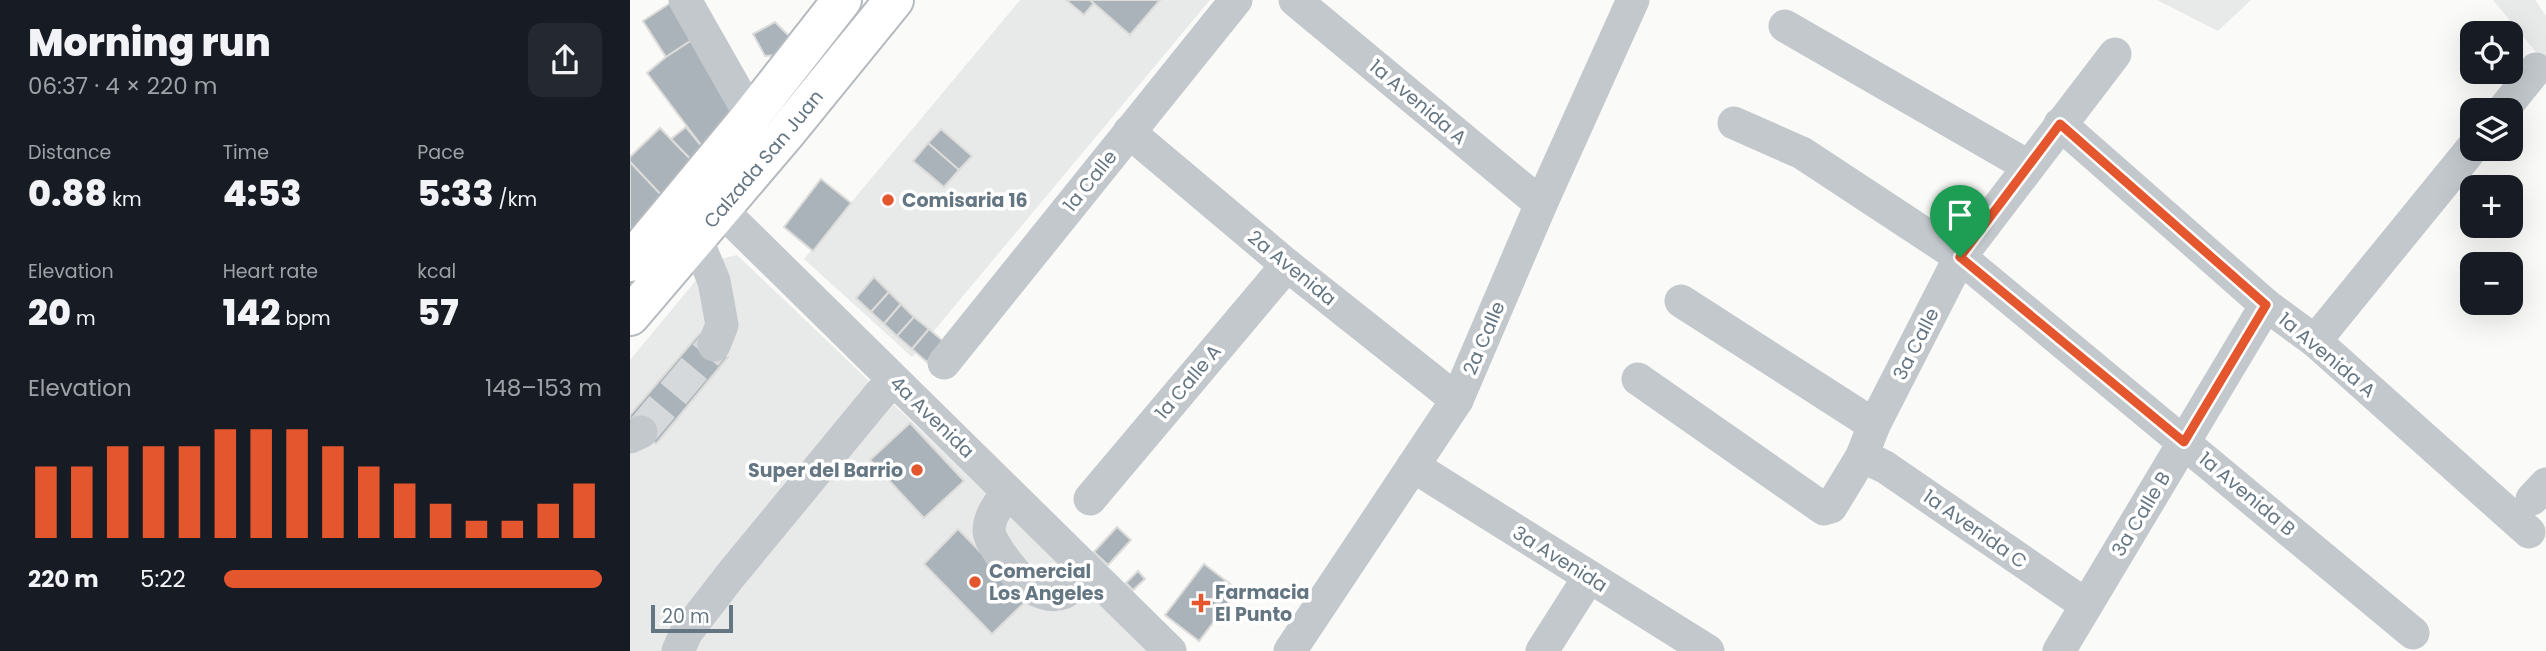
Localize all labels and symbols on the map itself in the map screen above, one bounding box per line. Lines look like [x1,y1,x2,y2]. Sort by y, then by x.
street label: 1a Avenida A [1363,53,1473,151]
street label: Calzada San Juan [697,84,829,234]
street label: 1a Calle [1057,144,1123,218]
pin [1930,185,1990,257]
place label: Comisaria 16 [902,187,1028,214]
marker: Comisaria 16 [880,192,896,208]
street label: 2a Avenida [1242,224,1342,312]
street label: 2a Calle [1456,297,1512,379]
street label: 3a Calle [1886,303,1946,385]
street label: 1a Avenida A [2272,306,2382,404]
street label: 1a Calle A [1149,339,1228,425]
street label: 4a Avenida [884,370,980,464]
street label: 1a Avenida B [2193,446,2301,542]
place label: Super del Barrio [748,457,903,484]
marker: Super del Barrio [909,462,925,478]
street label: 3a Calle B [2105,467,2177,561]
street label: 1a Avenida C [1917,483,2033,575]
street label: 3a Avenida [1508,519,1612,599]
place label: Comercial Los Angeles [989,558,1104,607]
marker: Comercial Los Angeles [967,574,983,590]
place label: Farmacia El Punto [1215,579,1309,628]
marker: Farmacia El Punto [1193,595,1209,611]
scale bar [651,602,733,634]

